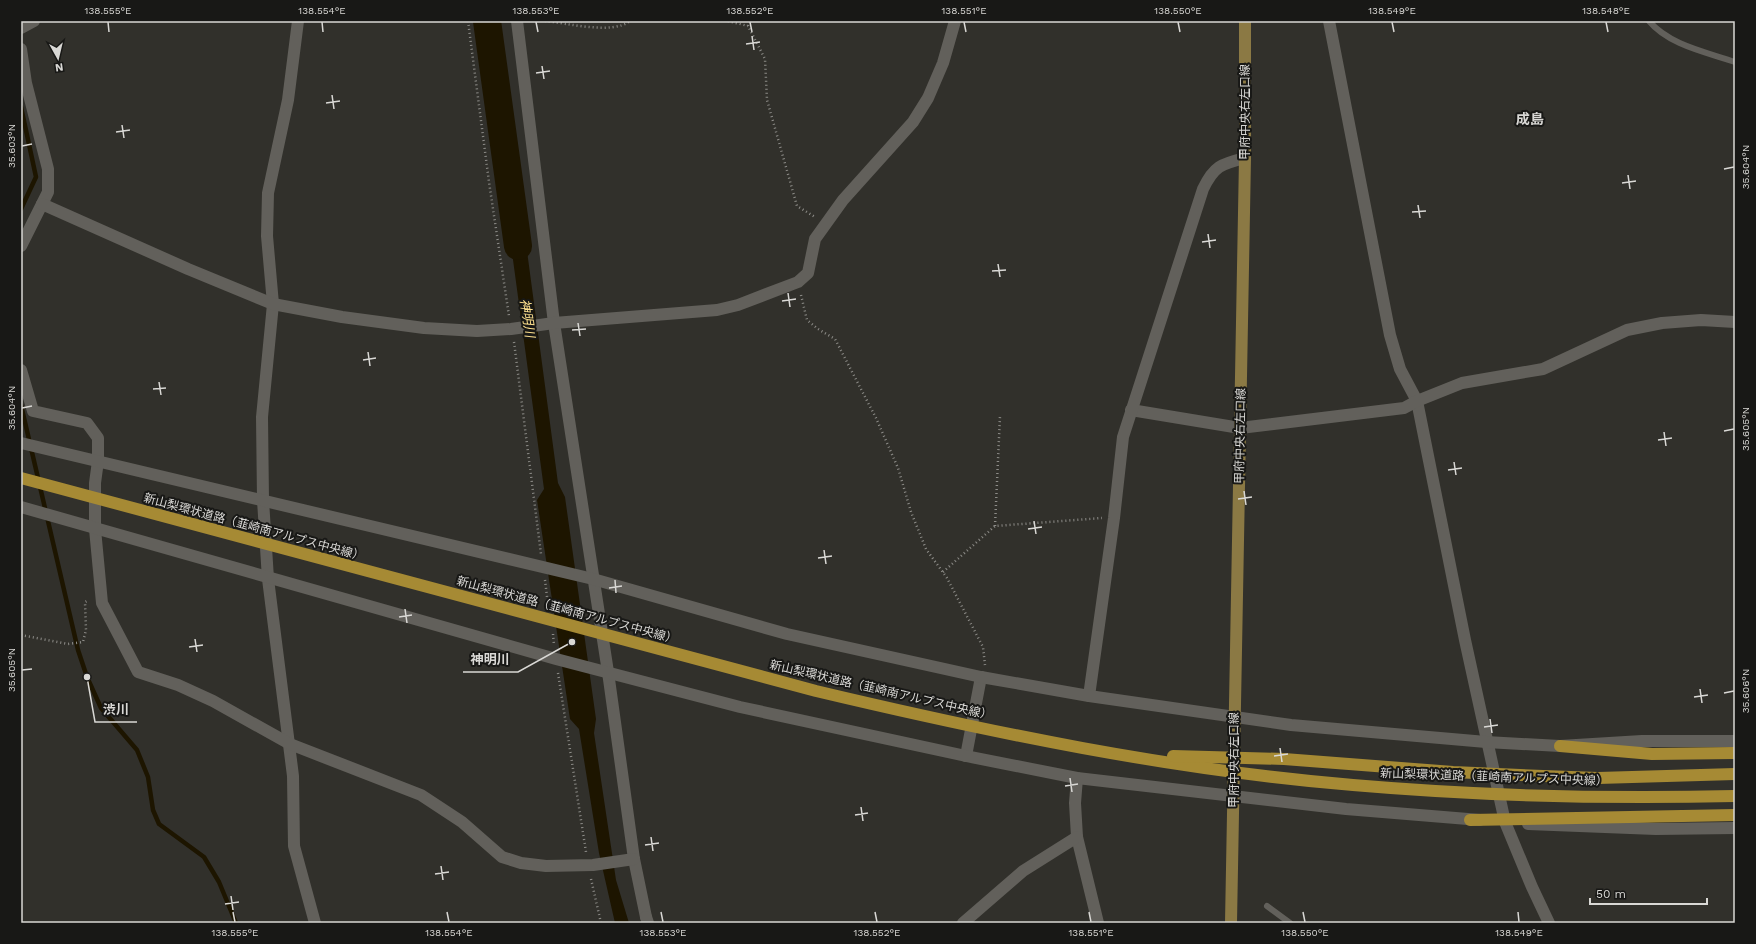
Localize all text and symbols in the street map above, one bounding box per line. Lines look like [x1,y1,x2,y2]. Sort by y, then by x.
text: 138.555°E [85,5,132,16]
text: 138.554°E [298,5,346,16]
text: 138.553°E [513,5,560,16]
text: 138.552°E [727,5,774,16]
text: 138.551°E [941,5,987,16]
text: 138.550°E [1154,5,1202,16]
text: 138.549°E [1368,5,1416,16]
text: 138.548°E [1582,5,1630,16]
north arrow [38,38,78,78]
text: N [54,60,64,74]
street label: 甲府中央右左口線 [1238,64,1252,160]
district label: 成島 [1516,111,1544,127]
text: 35.603°N [6,124,17,168]
text: 35.604°N [1740,145,1751,189]
water label: 神明川 [517,298,538,340]
text: 35.604°N [6,386,17,430]
street label: 甲府中央右左口線 [1232,388,1248,484]
text: 35.605°N [1740,407,1751,451]
street label: 新山梨環状道路（韮崎南アルプス中央線） [142,491,366,563]
street label: 新山梨環状道路（韮崎南アルプス中央線） [455,574,679,646]
callout: 神明川 [463,647,518,672]
text: 35.605°N [6,648,17,692]
text: 神明川 [470,652,510,667]
street label: 新山梨環状道路（韮崎南アルプス中央線） [768,658,994,722]
text: 35.606°N [1740,669,1751,713]
callout: 渋川 [95,697,137,722]
text: 渋川 [103,702,129,717]
street label: 甲府中央右左口線 [1227,712,1241,808]
street label: 新山梨環状道路（韮崎南アルプス中央線） [1380,766,1608,788]
scale bar [1590,880,1707,906]
text: 50 m [1596,887,1626,901]
text: 138.555°E [212,927,259,938]
text: 138.554°E [425,927,473,938]
text: 138.553°E [640,927,687,938]
text: 138.552°E [854,927,901,938]
text: 138.551°E [1068,927,1114,938]
text: 138.550°E [1281,927,1329,938]
text: 138.549°E [1495,927,1543,938]

